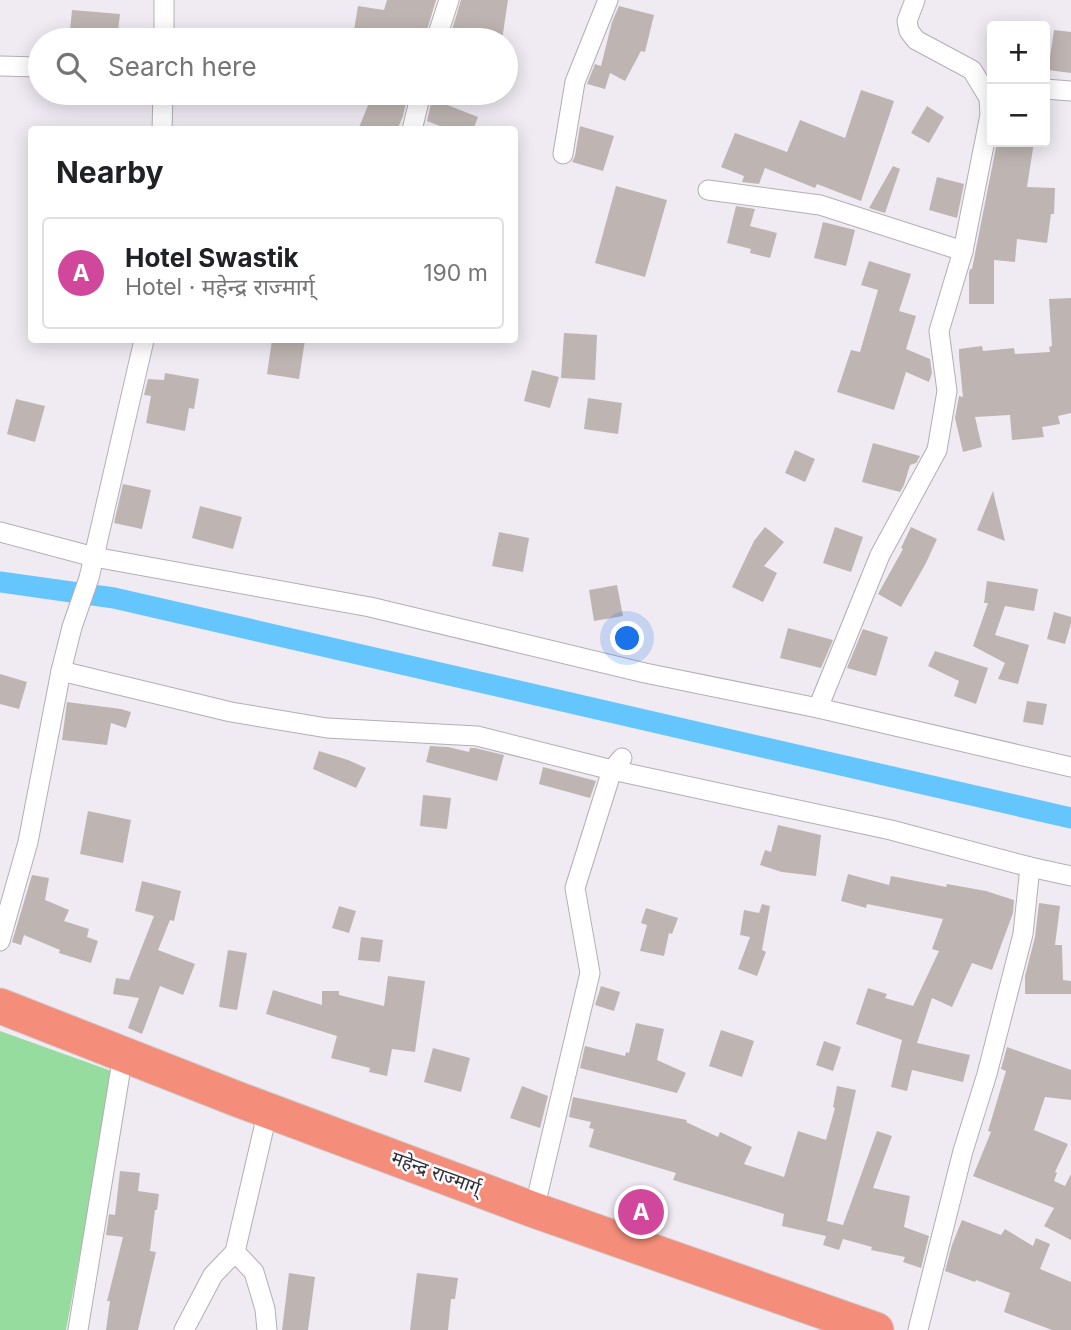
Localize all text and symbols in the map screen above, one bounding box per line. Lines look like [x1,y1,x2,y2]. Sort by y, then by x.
map controls [987,21,1050,147]
button: + [987,21,1050,84]
search box [28,28,518,105]
icon: search [52,48,90,86]
text: Search here [108,51,257,82]
button: − [987,84,1050,147]
text: Nearby [56,154,164,190]
text: Hotel Swastik [125,242,299,273]
text: A [72,259,90,287]
text: 190 m [423,259,488,287]
text: Hotel · महेन्द्र राज्मार्ग् [125,273,315,301]
your location [610,621,644,655]
street label: महेन्द्र राज्मार्ग् [388,1146,487,1201]
pin: A [618,1186,664,1238]

